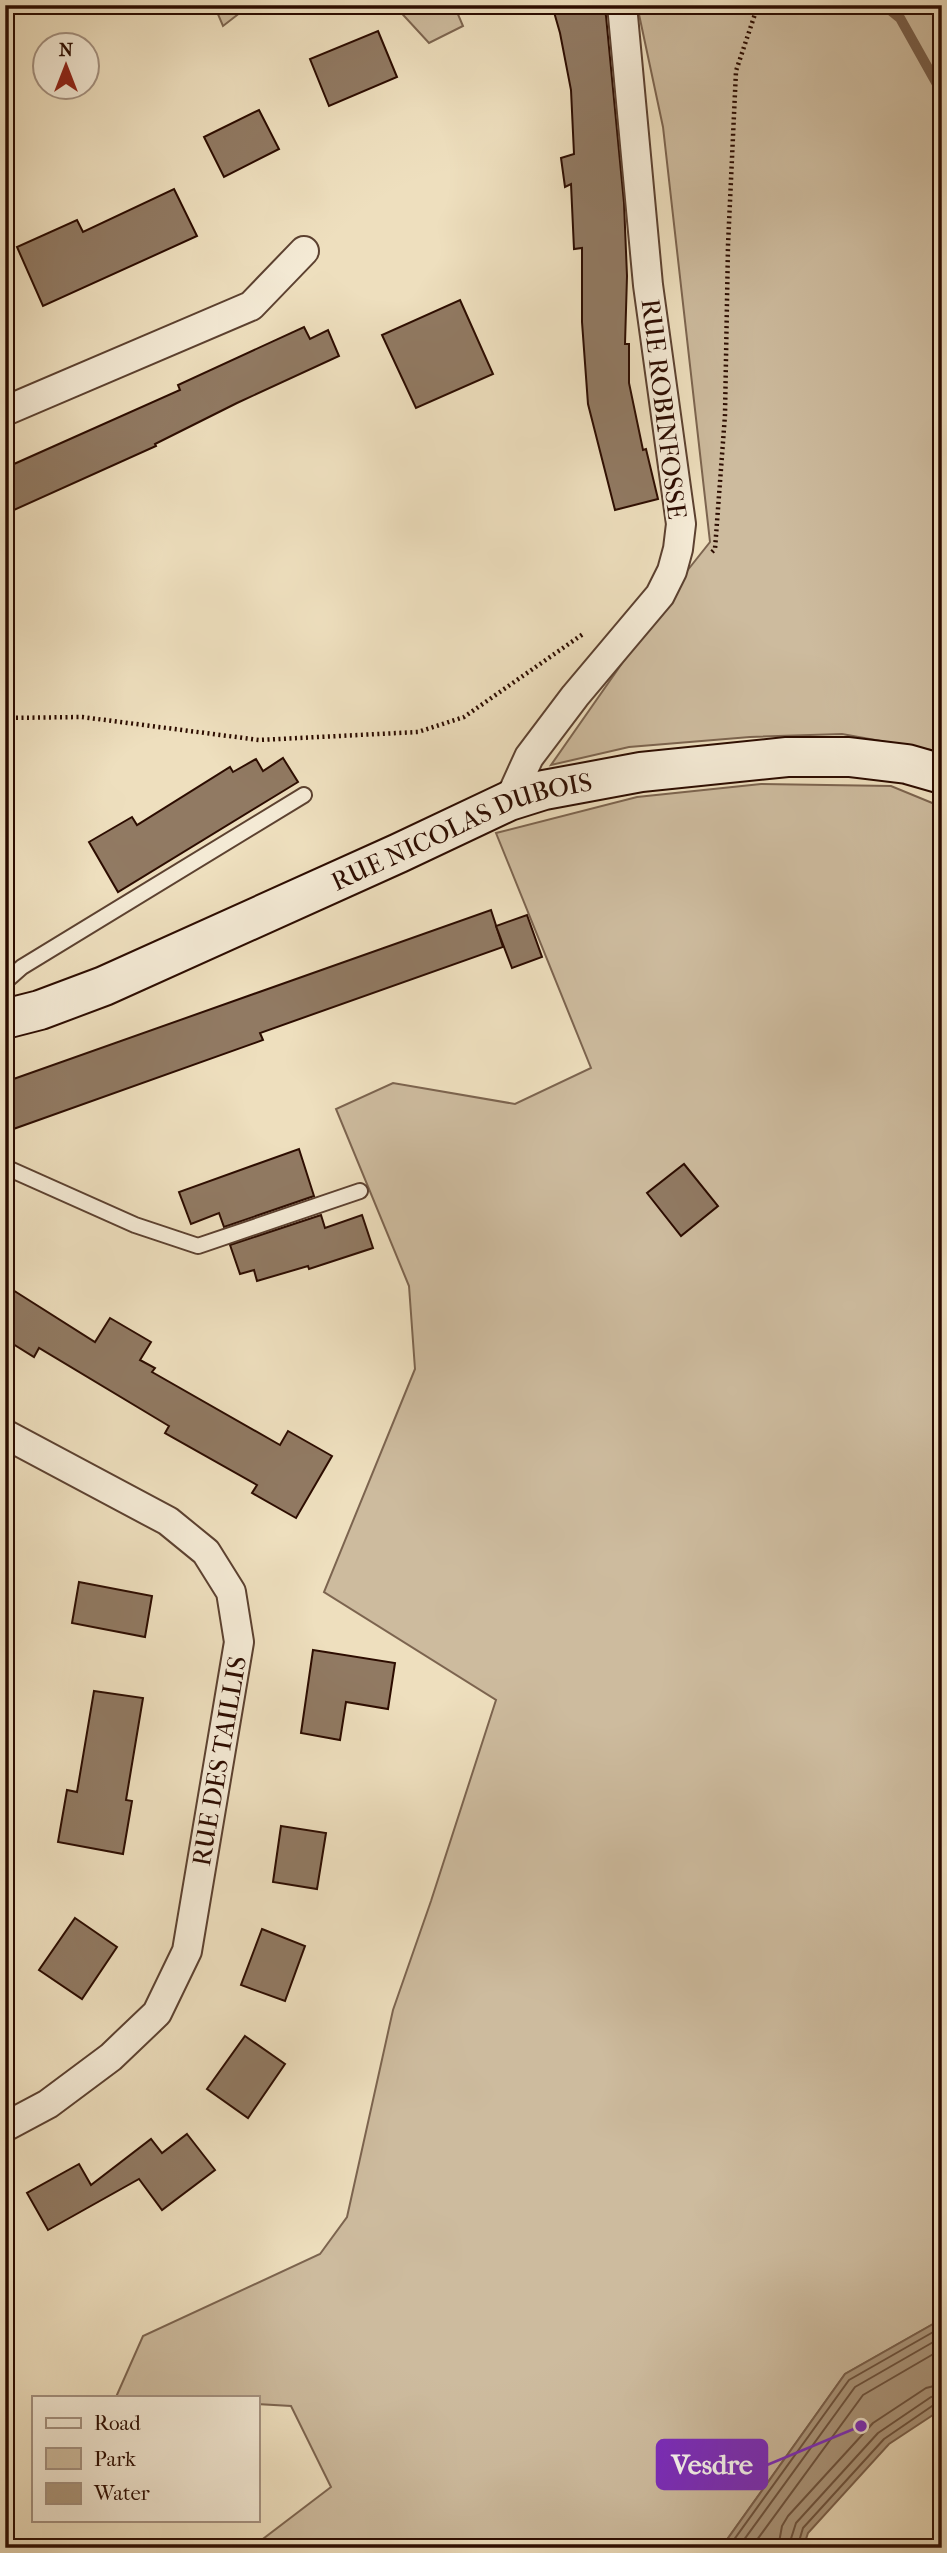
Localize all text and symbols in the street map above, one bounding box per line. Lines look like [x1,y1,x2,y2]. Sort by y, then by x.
north arrow [32,32,102,102]
text: N [59,39,74,61]
street label: RUE ROBINFOSSE [635,297,692,521]
street label: RUE NICOLAS DUBOIS [326,766,594,898]
street label: RUE DES TAILLIS [186,1654,253,1869]
legend [32,2396,259,2522]
text: Road [94,2411,141,2435]
callout: Vesdre [657,2440,767,2489]
text: Park [94,2447,136,2471]
text: Vesdre [670,2448,753,2481]
text: Water [93,2481,150,2505]

